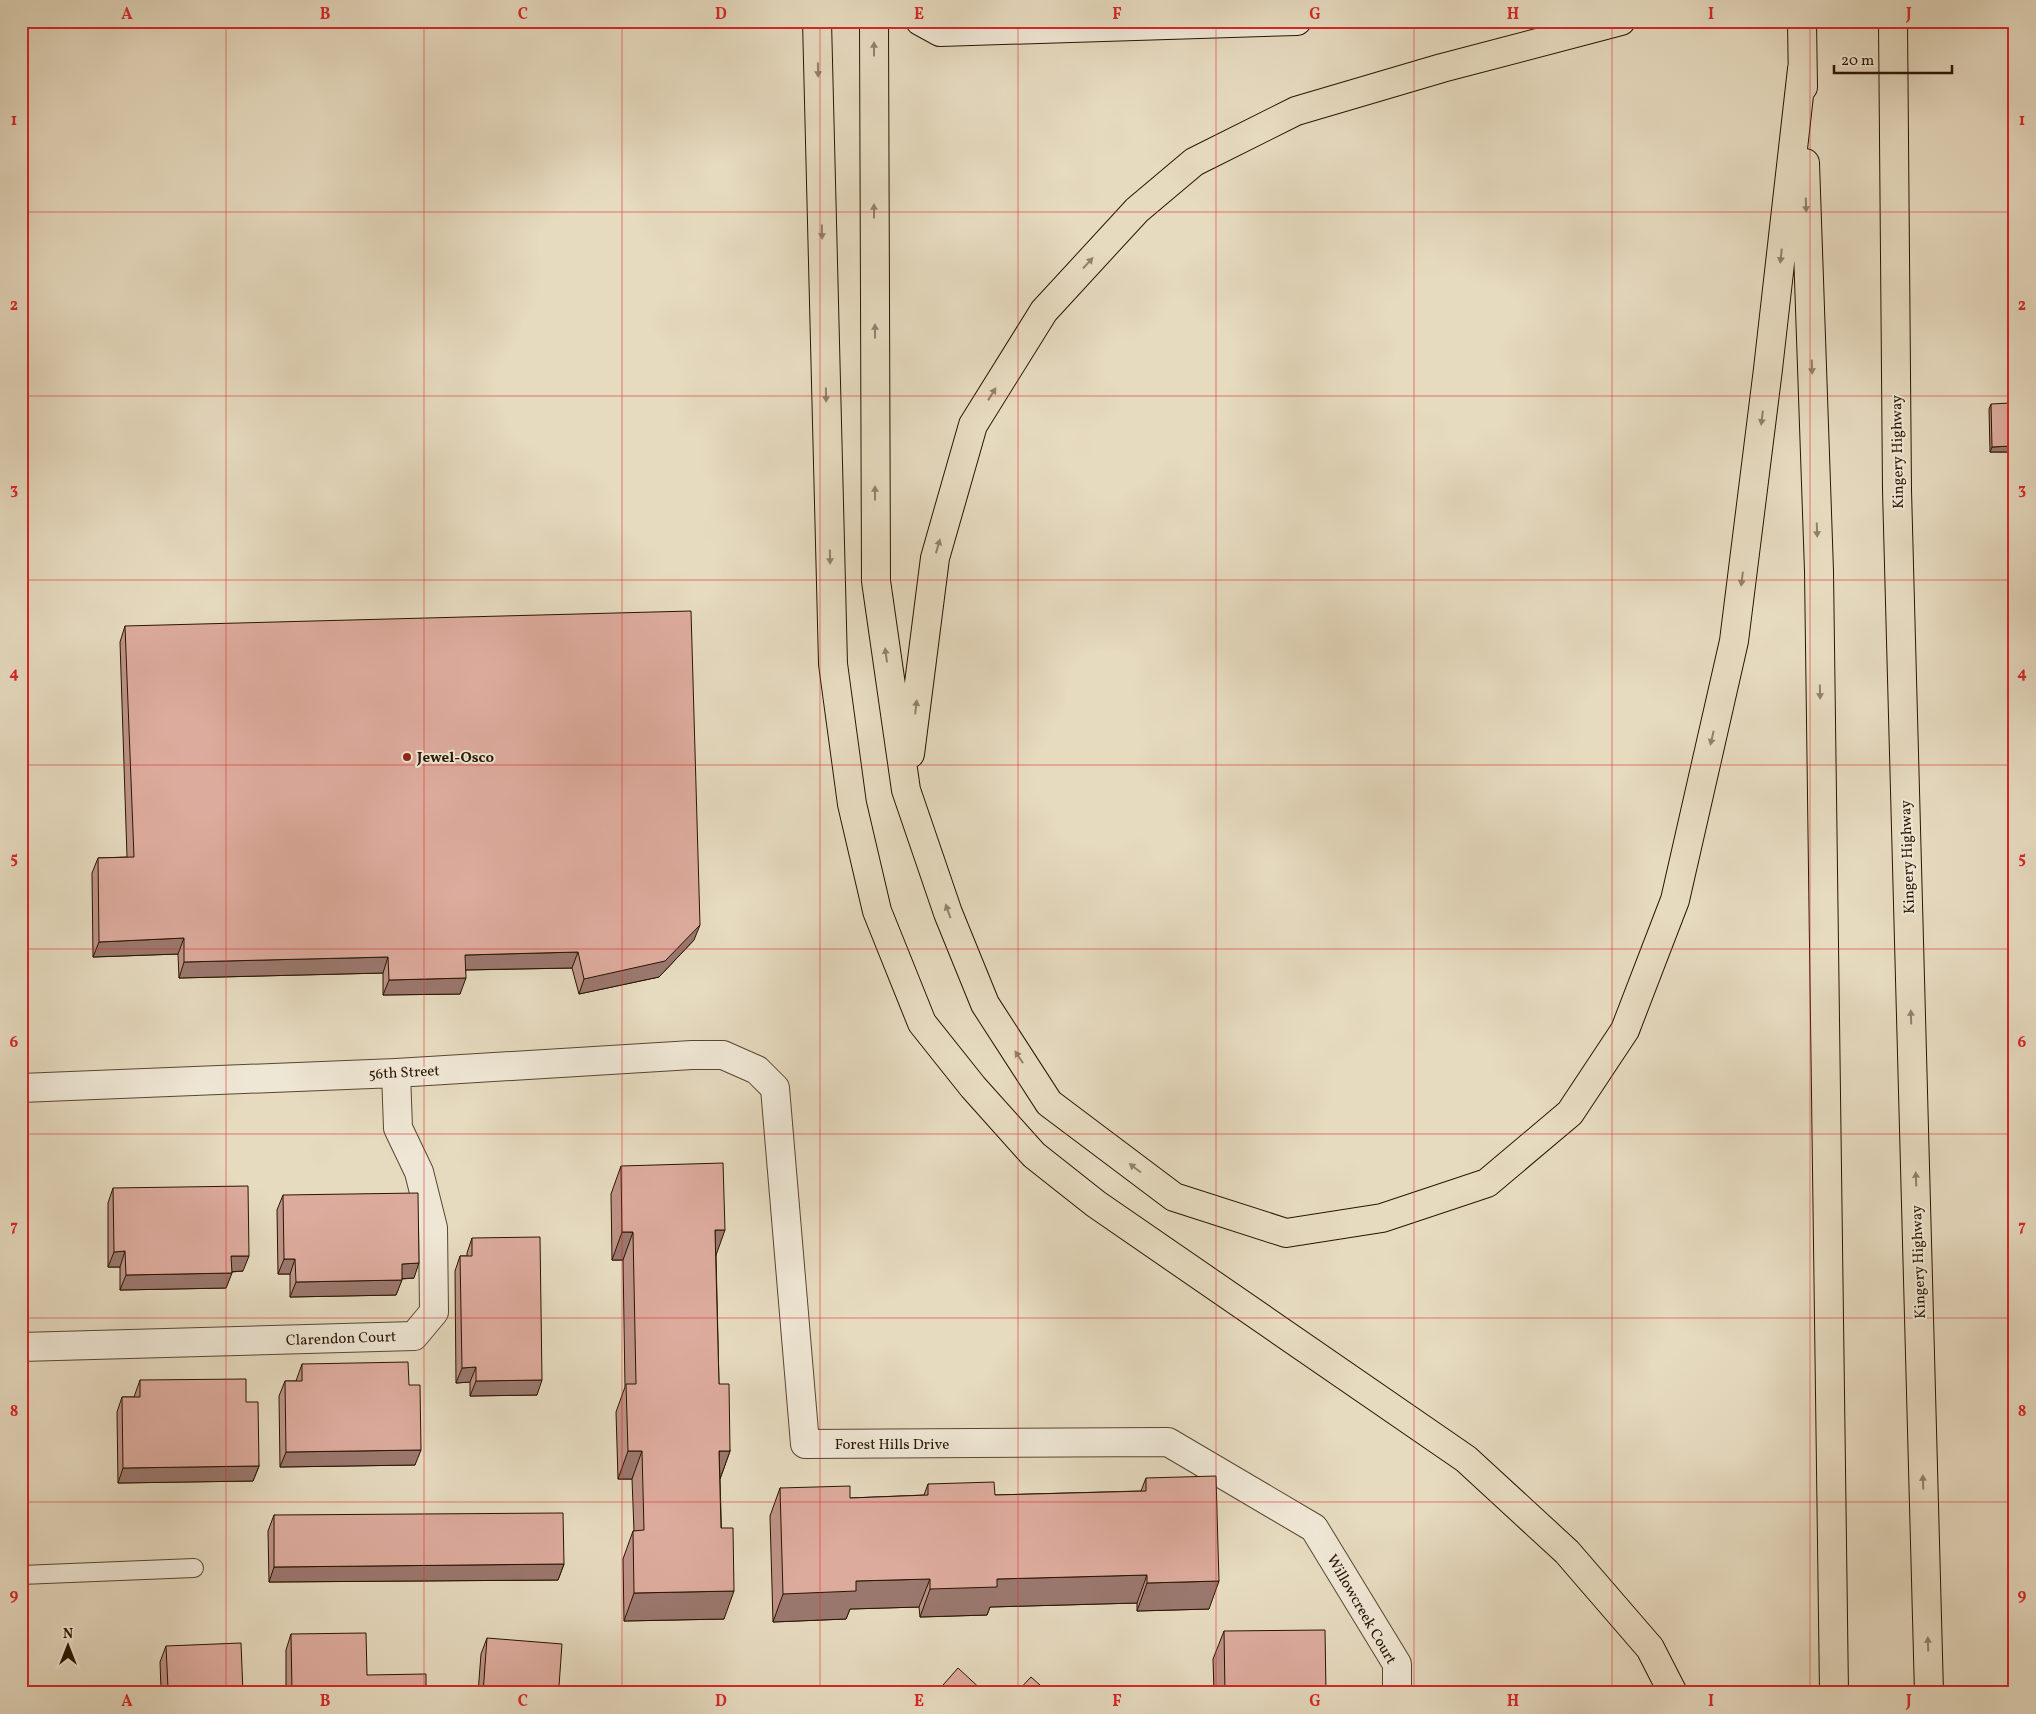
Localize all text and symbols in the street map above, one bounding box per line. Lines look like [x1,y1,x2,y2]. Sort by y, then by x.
text: A [121,4,133,26]
text: B [320,4,331,26]
text: C [518,4,528,26]
text: D [715,4,727,26]
text: E [914,4,924,26]
text: F [1112,4,1122,26]
text: G [1309,4,1321,26]
text: H [1507,4,1519,26]
text: I [1708,4,1714,26]
text: J [1905,4,1912,26]
one-way arrow [870,40,878,56]
scale bar [1834,42,1951,74]
text: 20 m [1841,51,1874,72]
one-way arrow [814,62,822,78]
text: 1 [11,110,17,132]
text: 1 [2019,110,2025,132]
one-way arrow [1803,197,1811,213]
one-way arrow [870,203,878,219]
one-way arrow [818,225,826,241]
one-way arrow [1777,248,1785,264]
one-way arrow [1082,258,1094,270]
text: 2 [10,295,18,317]
text: 2 [2018,295,2026,317]
one-way arrow [871,323,879,339]
one-way arrow [1808,359,1816,375]
one-way arrow [822,387,830,403]
one-way arrow [987,387,997,400]
street label: Kingery Highway [1887,395,1910,509]
one-way arrow [1758,410,1766,426]
text: 3 [10,479,18,501]
text: 3 [2018,479,2026,501]
one-way arrow [871,485,879,501]
one-way arrow [1813,522,1821,538]
one-way arrow [935,538,943,553]
one-way arrow [826,550,834,566]
one-way arrow [1738,571,1746,587]
one-way arrow [882,647,890,663]
text: 4 [9,663,19,685]
text: 4 [2017,663,2027,685]
one-way arrow [1816,684,1824,700]
one-way arrow [912,699,920,715]
one-way arrow [1708,731,1716,746]
place label: Jewel-Osco [416,748,495,769]
marker: Jewel-Osco [401,751,413,763]
street label: Kingery Highway [1896,800,1921,914]
text: 5 [10,848,18,870]
text: 5 [2018,848,2026,870]
one-way arrow [944,904,951,919]
one-way arrow [1907,1008,1915,1024]
text: 6 [10,1032,19,1054]
text: 6 [2018,1032,2027,1054]
one-way arrow [1014,1050,1024,1063]
street label: 56th Street [368,1061,440,1086]
one-way arrow [1129,1162,1142,1173]
one-way arrow [1911,1171,1919,1187]
street label: Kingery Highway [1907,1205,1932,1319]
text: 7 [10,1216,18,1238]
text: 7 [2018,1216,2026,1238]
street label: Clarendon Court [286,1327,397,1352]
text: 8 [10,1401,18,1423]
text: 8 [2018,1401,2026,1423]
street label: Forest Hills Drive [835,1435,949,1456]
one-way arrow [1919,1473,1927,1489]
street label: Willowcreek Court [1321,1551,1401,1668]
text: 9 [10,1585,19,1607]
text: 9 [2018,1585,2027,1607]
north arrow [42,1622,92,1672]
text: N [63,1625,73,1644]
one-way arrow [1924,1636,1932,1652]
text: A [121,1691,133,1713]
text: B [320,1691,331,1713]
text: C [518,1691,528,1713]
text: D [715,1691,727,1713]
text: E [914,1691,924,1713]
text: F [1112,1691,1122,1713]
text: G [1309,1691,1321,1713]
text: H [1507,1691,1519,1713]
text: I [1708,1691,1714,1713]
text: J [1905,1691,1912,1713]

